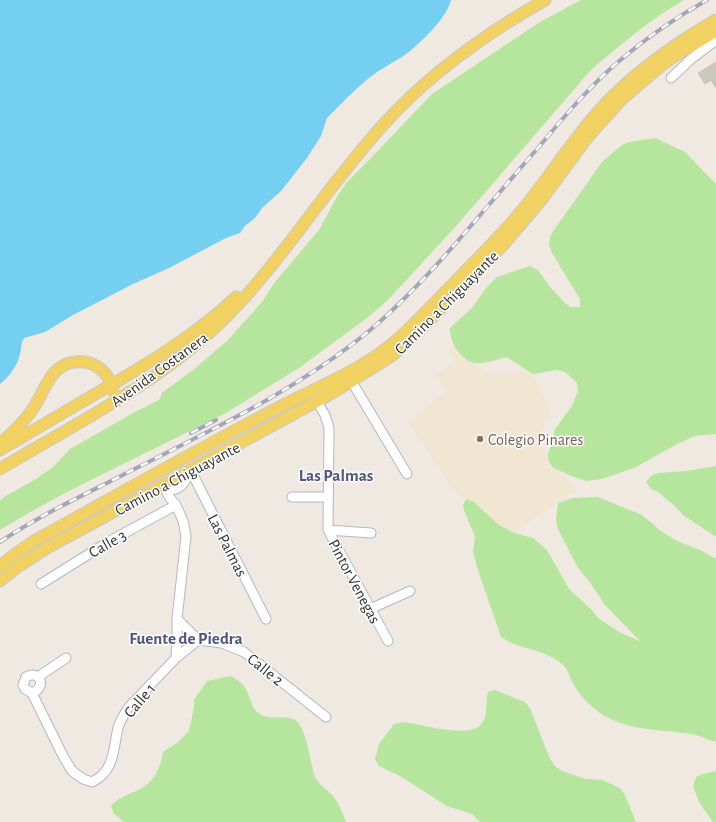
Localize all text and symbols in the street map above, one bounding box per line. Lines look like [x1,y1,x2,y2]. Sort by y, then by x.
street label: Camino a Chiguayante [392,248,502,358]
street label: Avenida Costanera [108,329,211,410]
place label: Colegio Pinares [488,432,583,448]
marker: Colegio Pinares [475,434,485,444]
street label: Camino a Chiguayante [112,439,243,519]
district label: Las Palmas [299,467,374,484]
street label: Las Palmas [205,512,250,579]
street label: Calle 3 [86,527,129,561]
street label: Pintor Venegas [325,537,383,626]
district label: Fuente de Piedra [129,630,243,647]
street label: Calle 2 [244,651,286,689]
street label: Calle 1 [121,681,158,721]

